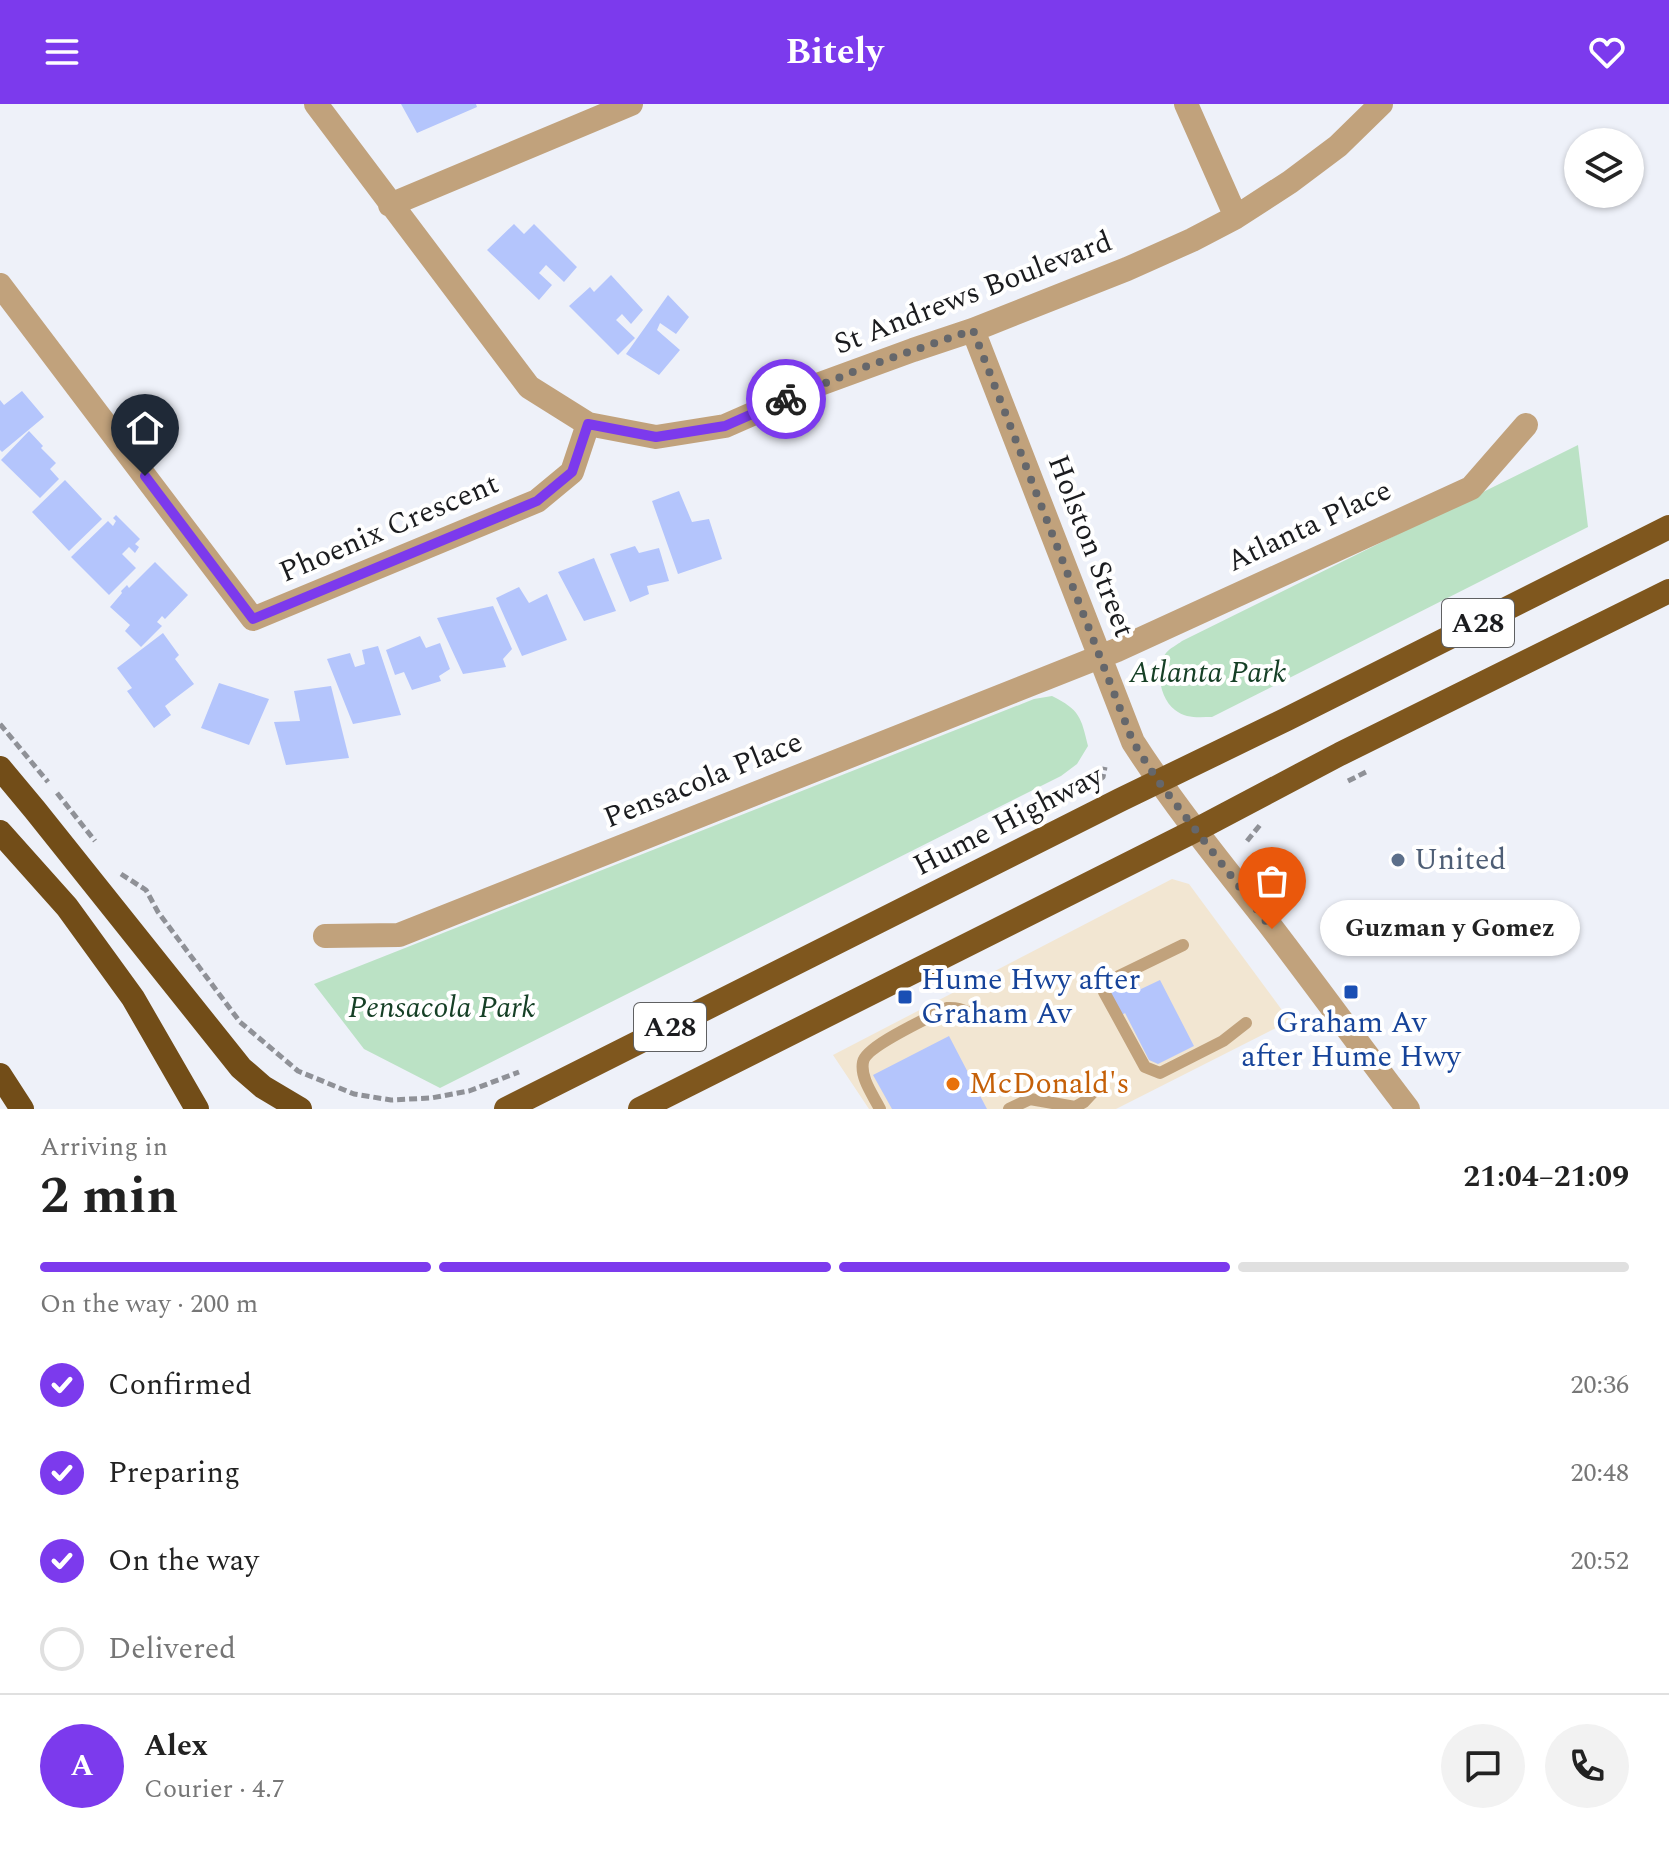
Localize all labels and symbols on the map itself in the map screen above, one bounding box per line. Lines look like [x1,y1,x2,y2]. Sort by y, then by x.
street label: St Andrews Boulevard [827,219,1119,367]
courier [746,359,826,439]
pin [111,394,179,476]
street label: Holston Street [1035,448,1147,644]
street label: Phoenix Crescent [272,461,506,595]
street label: Atlanta Place [1219,468,1399,584]
road number: A28 [1442,599,1514,647]
park label: Atlanta Park [1128,650,1287,696]
street label: Pensacola Place [596,719,810,841]
street label: Hume Highway [905,753,1112,889]
place label: United [1414,837,1506,883]
pin [1238,847,1306,929]
marker: United [1389,851,1407,869]
callout: Guzman y Gomez [1320,901,1580,957]
place label: Hume Hwy after Graham Av [921,957,1141,1037]
marker: Graham Av after Hume Hwy [1342,983,1360,1001]
park label: Pensacola Park [348,985,536,1031]
marker: Hume Hwy after Graham Av [896,988,914,1006]
place label: Graham Av after Hume Hwy [1241,1000,1462,1080]
road number: A28 [634,1003,706,1051]
place label: McDonald's [969,1061,1129,1107]
marker: McDonald's [944,1075,962,1093]

